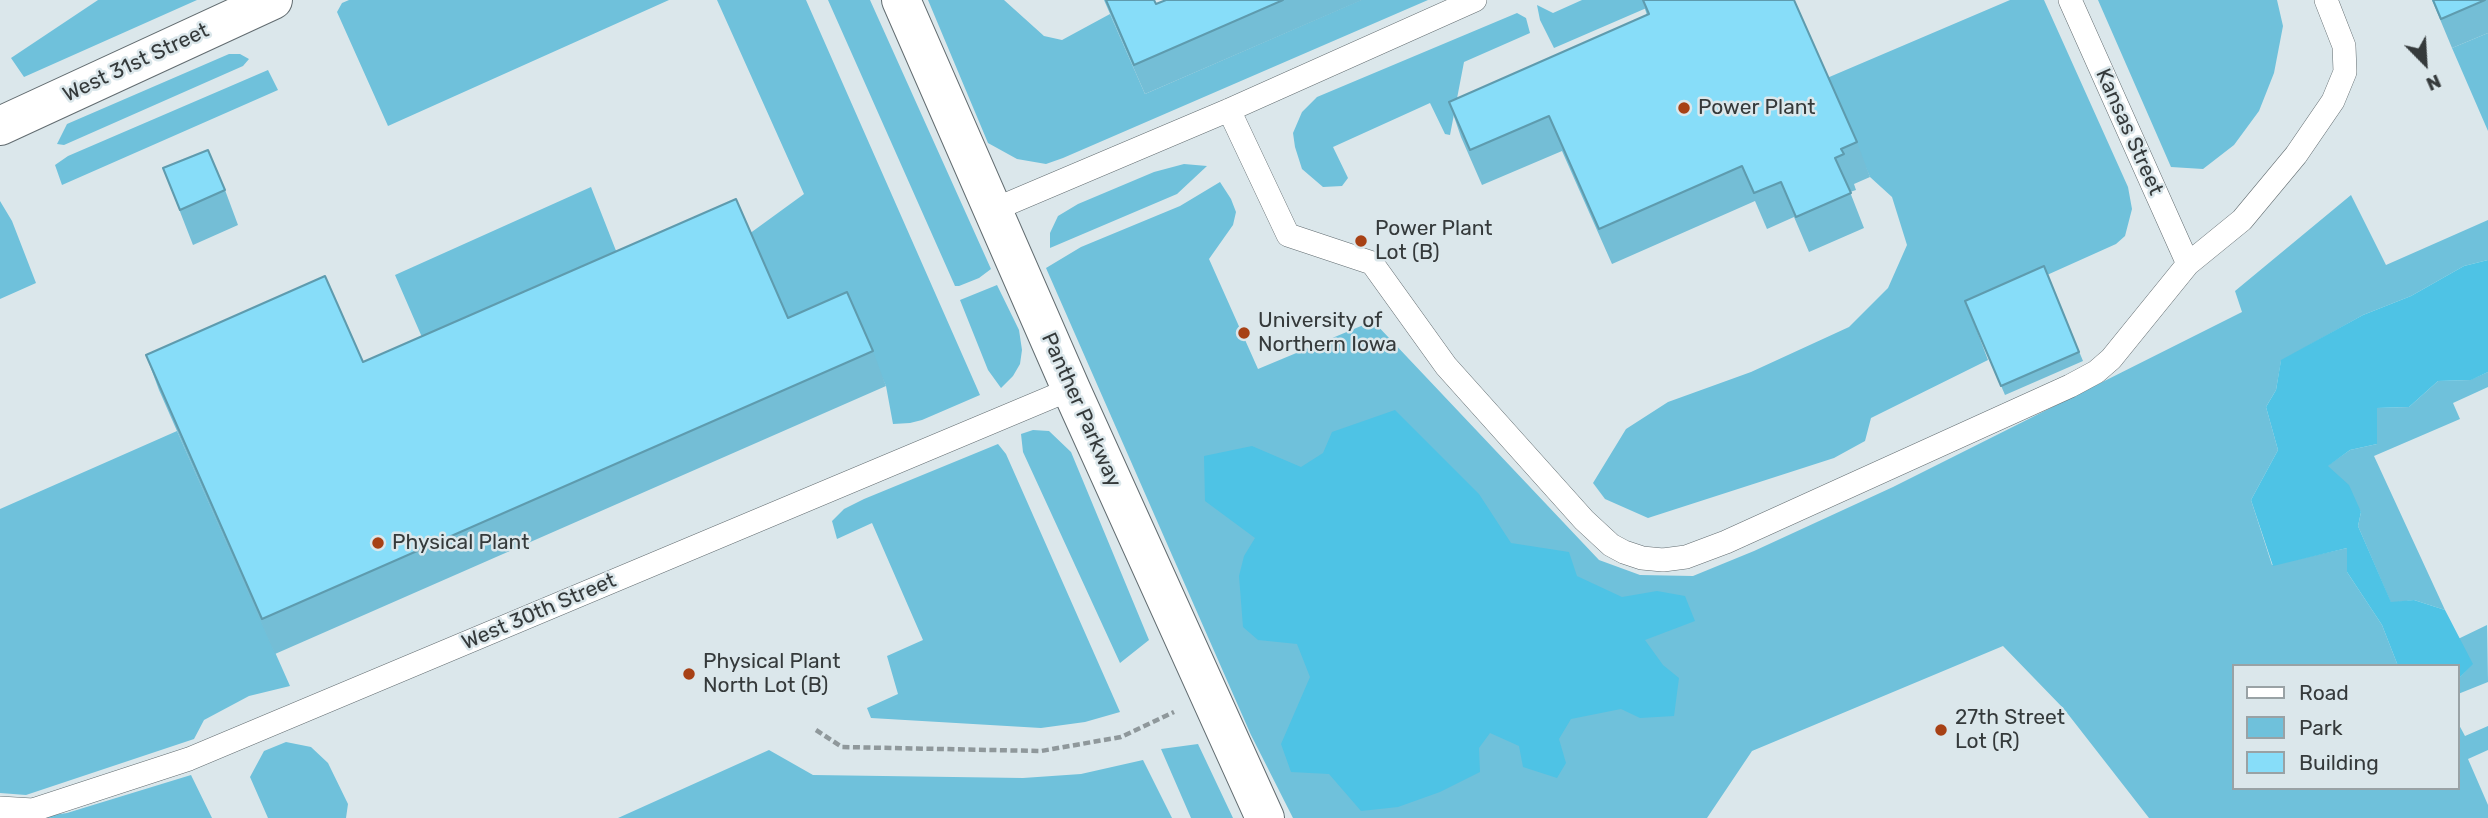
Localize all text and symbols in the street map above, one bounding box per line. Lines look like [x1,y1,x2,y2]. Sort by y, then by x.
street label: West 31st Street [59,18,213,108]
north arrow [2390,28,2460,98]
street label: Kansas Street [2090,65,2168,199]
text: N [2423,69,2445,96]
place label: Power Plant [1698,95,1816,121]
marker: Power Plant [1676,100,1692,116]
place label: Power Plant Lot (B) [1375,216,1493,266]
marker: Power Plant Lot (B) [1353,233,1369,249]
place label: University of Northern Iowa [1258,308,1397,358]
marker: University of Northern Iowa [1236,325,1252,341]
street label: Panther Parkway [1036,329,1126,491]
place label: Physical Plant [392,530,529,556]
marker: Physical Plant [370,535,386,551]
street label: West 30th Street [458,568,620,656]
place label: Physical Plant North Lot (B) [703,649,840,699]
legend [2232,664,2460,790]
marker: Physical Plant North Lot (B) [681,666,697,682]
text: Road [2299,680,2349,705]
place label: 27th Street Lot (R) [1955,705,2065,755]
text: Park [2299,715,2343,740]
marker: 27th Street Lot (R) [1933,722,1949,738]
text: Building [2299,750,2379,775]

